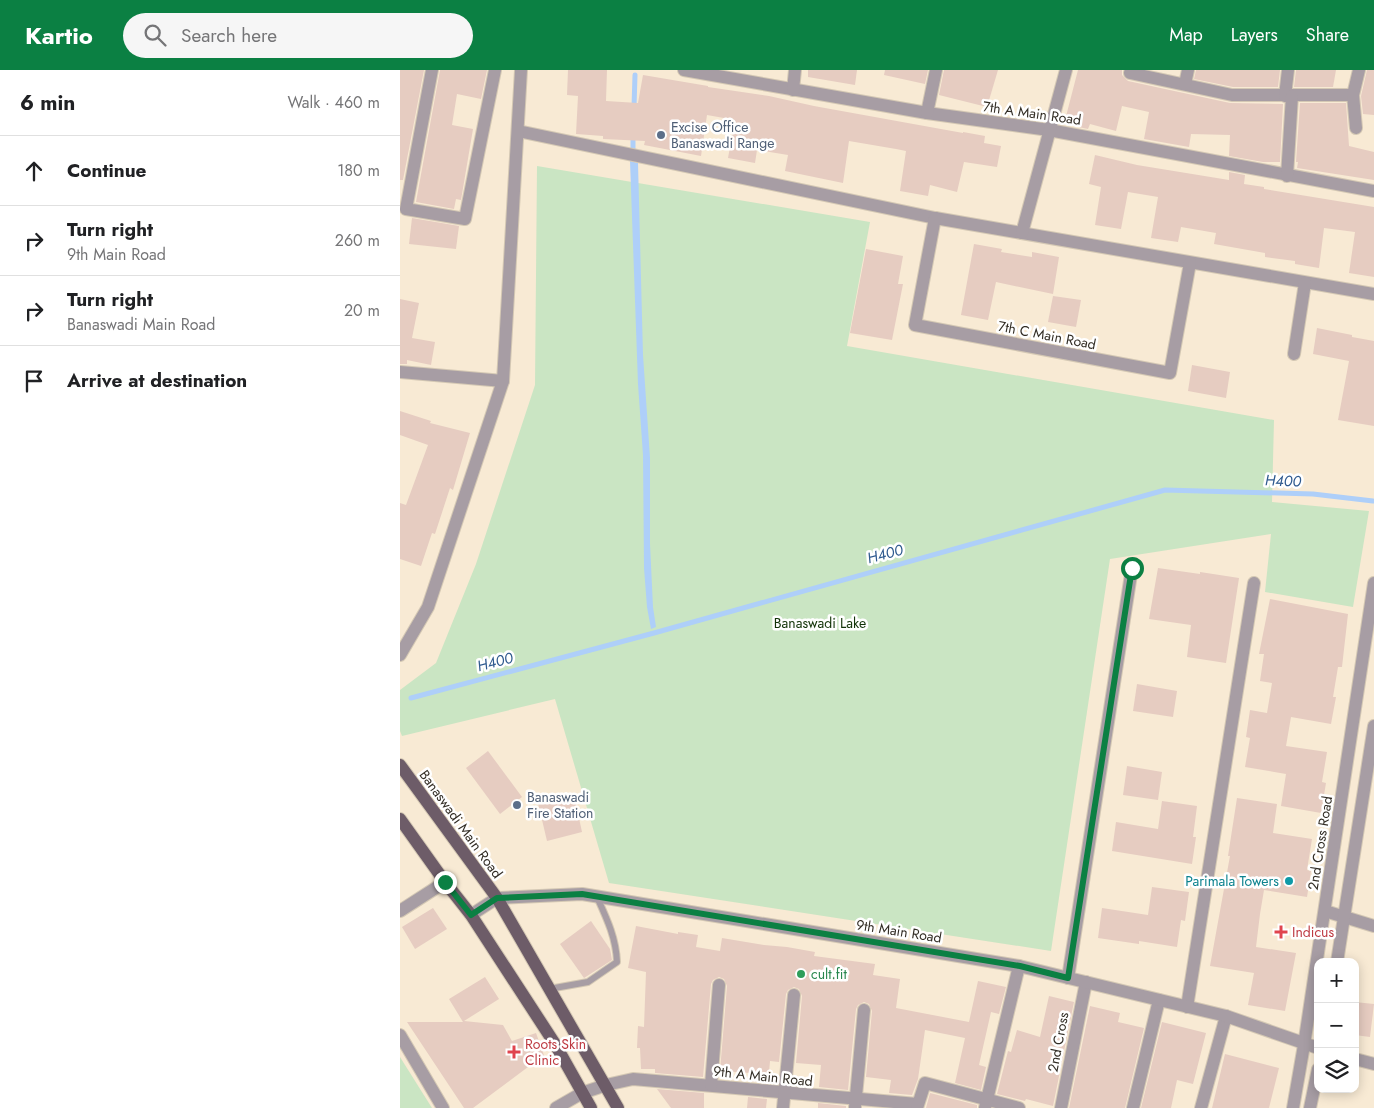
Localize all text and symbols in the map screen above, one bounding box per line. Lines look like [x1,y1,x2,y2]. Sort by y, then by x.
search box [123,13,473,58]
text: Kartio [25,18,93,53]
icon: search [141,21,169,49]
text: Search here [181,22,277,49]
text: Map [1169,22,1203,48]
text: Layers [1231,22,1278,48]
text: Share [1306,22,1349,48]
text: 6 min [20,88,75,118]
text: Walk · 460 m [288,91,380,114]
street label: 7th A Main Road [982,96,1082,130]
place label: Excise Office Banaswadi Range [671,117,774,153]
marker: Excise Office Banaswadi Range [655,129,667,141]
icon: ahead [20,157,48,185]
text: Continue [67,157,146,184]
text: 180 m [337,159,380,182]
text: Turn right [67,216,153,243]
icon: right [20,227,48,255]
text: 260 m [335,229,380,252]
text: 9th Main Road [67,243,166,266]
text: Turn right [67,286,153,313]
icon: right [20,297,48,325]
text: 20 m [344,299,380,322]
text: Banaswadi Main Road [67,313,215,336]
street label: 7th C Main Road [996,316,1098,354]
icon: arrive [20,367,48,395]
text: Arrive at destination [67,367,247,394]
water label: H400 [1264,469,1302,493]
water label: H400 [865,539,906,569]
route start [1121,557,1144,580]
park label: Banaswadi Lake [774,613,866,633]
water label: H400 [475,647,516,677]
street label: Banaswadi Main Road [415,766,507,882]
place label: Banaswadi Fire Station [527,787,593,823]
street label: 2nd Cross Road [1303,795,1337,891]
marker: Banaswadi Fire Station [511,799,523,811]
route end [434,871,457,894]
place label: Parimala Towers [1185,871,1279,891]
marker: Parimala Towers [1283,875,1295,887]
street label: 9th Main Road [855,914,943,948]
place label: Indicus [1292,922,1334,942]
marker: Indicus [1274,925,1288,939]
map controls [1314,958,1359,1093]
button: + [1314,958,1359,1003]
place label: cult.fit [811,964,847,984]
marker: cult.fit [795,968,807,980]
button: − [1314,1003,1359,1048]
street label: 2nd Cross [1042,1010,1074,1074]
place label: Roots Skin Clinic [525,1034,586,1070]
marker: Roots Skin Clinic [507,1045,521,1059]
button: layers [1314,1048,1359,1093]
street label: 9th A Main Road [712,1061,814,1091]

